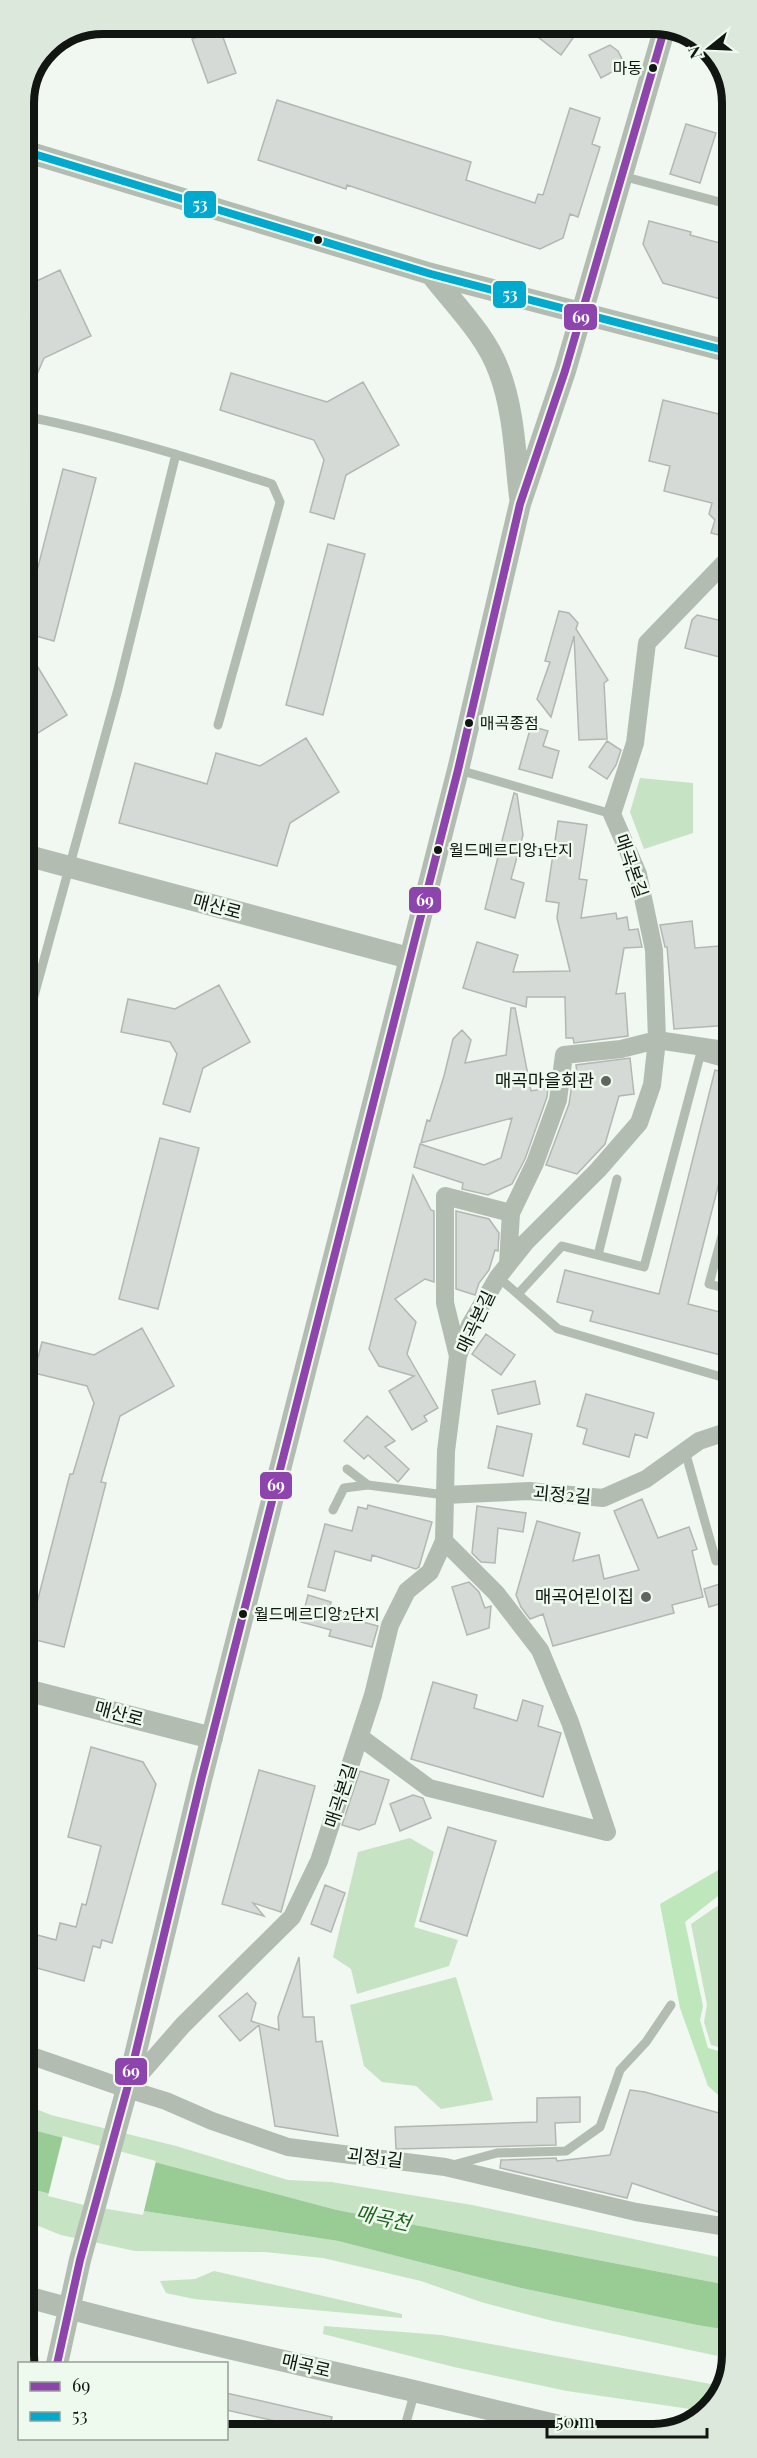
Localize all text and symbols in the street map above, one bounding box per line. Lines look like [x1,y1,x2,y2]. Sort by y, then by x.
north arrow [679,18,739,78]
text: N [682,44,706,62]
place label: 마동 [613,57,642,78]
marker: 마동 [647,62,659,74]
line badge: 53 [183,190,217,219]
text: 53 [192,193,208,214]
unlabelled marker [312,234,324,246]
line badge: 53 [492,280,527,309]
text: 53 [502,283,518,304]
line badge: 69 [563,303,598,331]
text: 69 [572,306,590,327]
place label: 매곡종점 [480,712,539,733]
marker: 매곡종점 [463,717,475,729]
street label: 매곡본길 [610,830,654,901]
place label: 월드메르디앙1단지 [449,839,573,860]
marker: 월드메르디앙1단지 [432,844,444,856]
line badge: 69 [408,886,442,914]
street label: 매산로 [190,888,244,924]
text: 69 [416,889,434,910]
place label: 매곡마을회관 [495,1068,594,1092]
marker: 매곡마을회관 [599,1074,613,1088]
street label: 매곡본길 [450,1286,500,1357]
line badge: 69 [259,1471,293,1500]
text: 69 [267,1474,285,1495]
street label: 괴정2길 [532,1480,592,1508]
place label: 매곡어린이집 [535,1584,634,1608]
marker: 매곡어린이집 [639,1590,653,1604]
place label: 월드메르디앙2단지 [254,1603,379,1624]
marker: 월드메르디앙2단지 [237,1608,249,1620]
street label: 매산로 [92,1695,146,1731]
street label: 매곡본길 [318,1760,362,1831]
line badge: 69 [114,2057,148,2086]
text: 69 [122,2060,140,2081]
street label: 괴정1길 [346,2142,405,2172]
water label: 매곡천 [354,2198,416,2236]
street label: 매곡로 [279,2348,333,2382]
legend [18,2362,228,2440]
text: 69 [72,2373,90,2397]
scale bar [547,2401,708,2439]
text: 53 [72,2403,88,2427]
text: 50 m [556,2409,595,2433]

